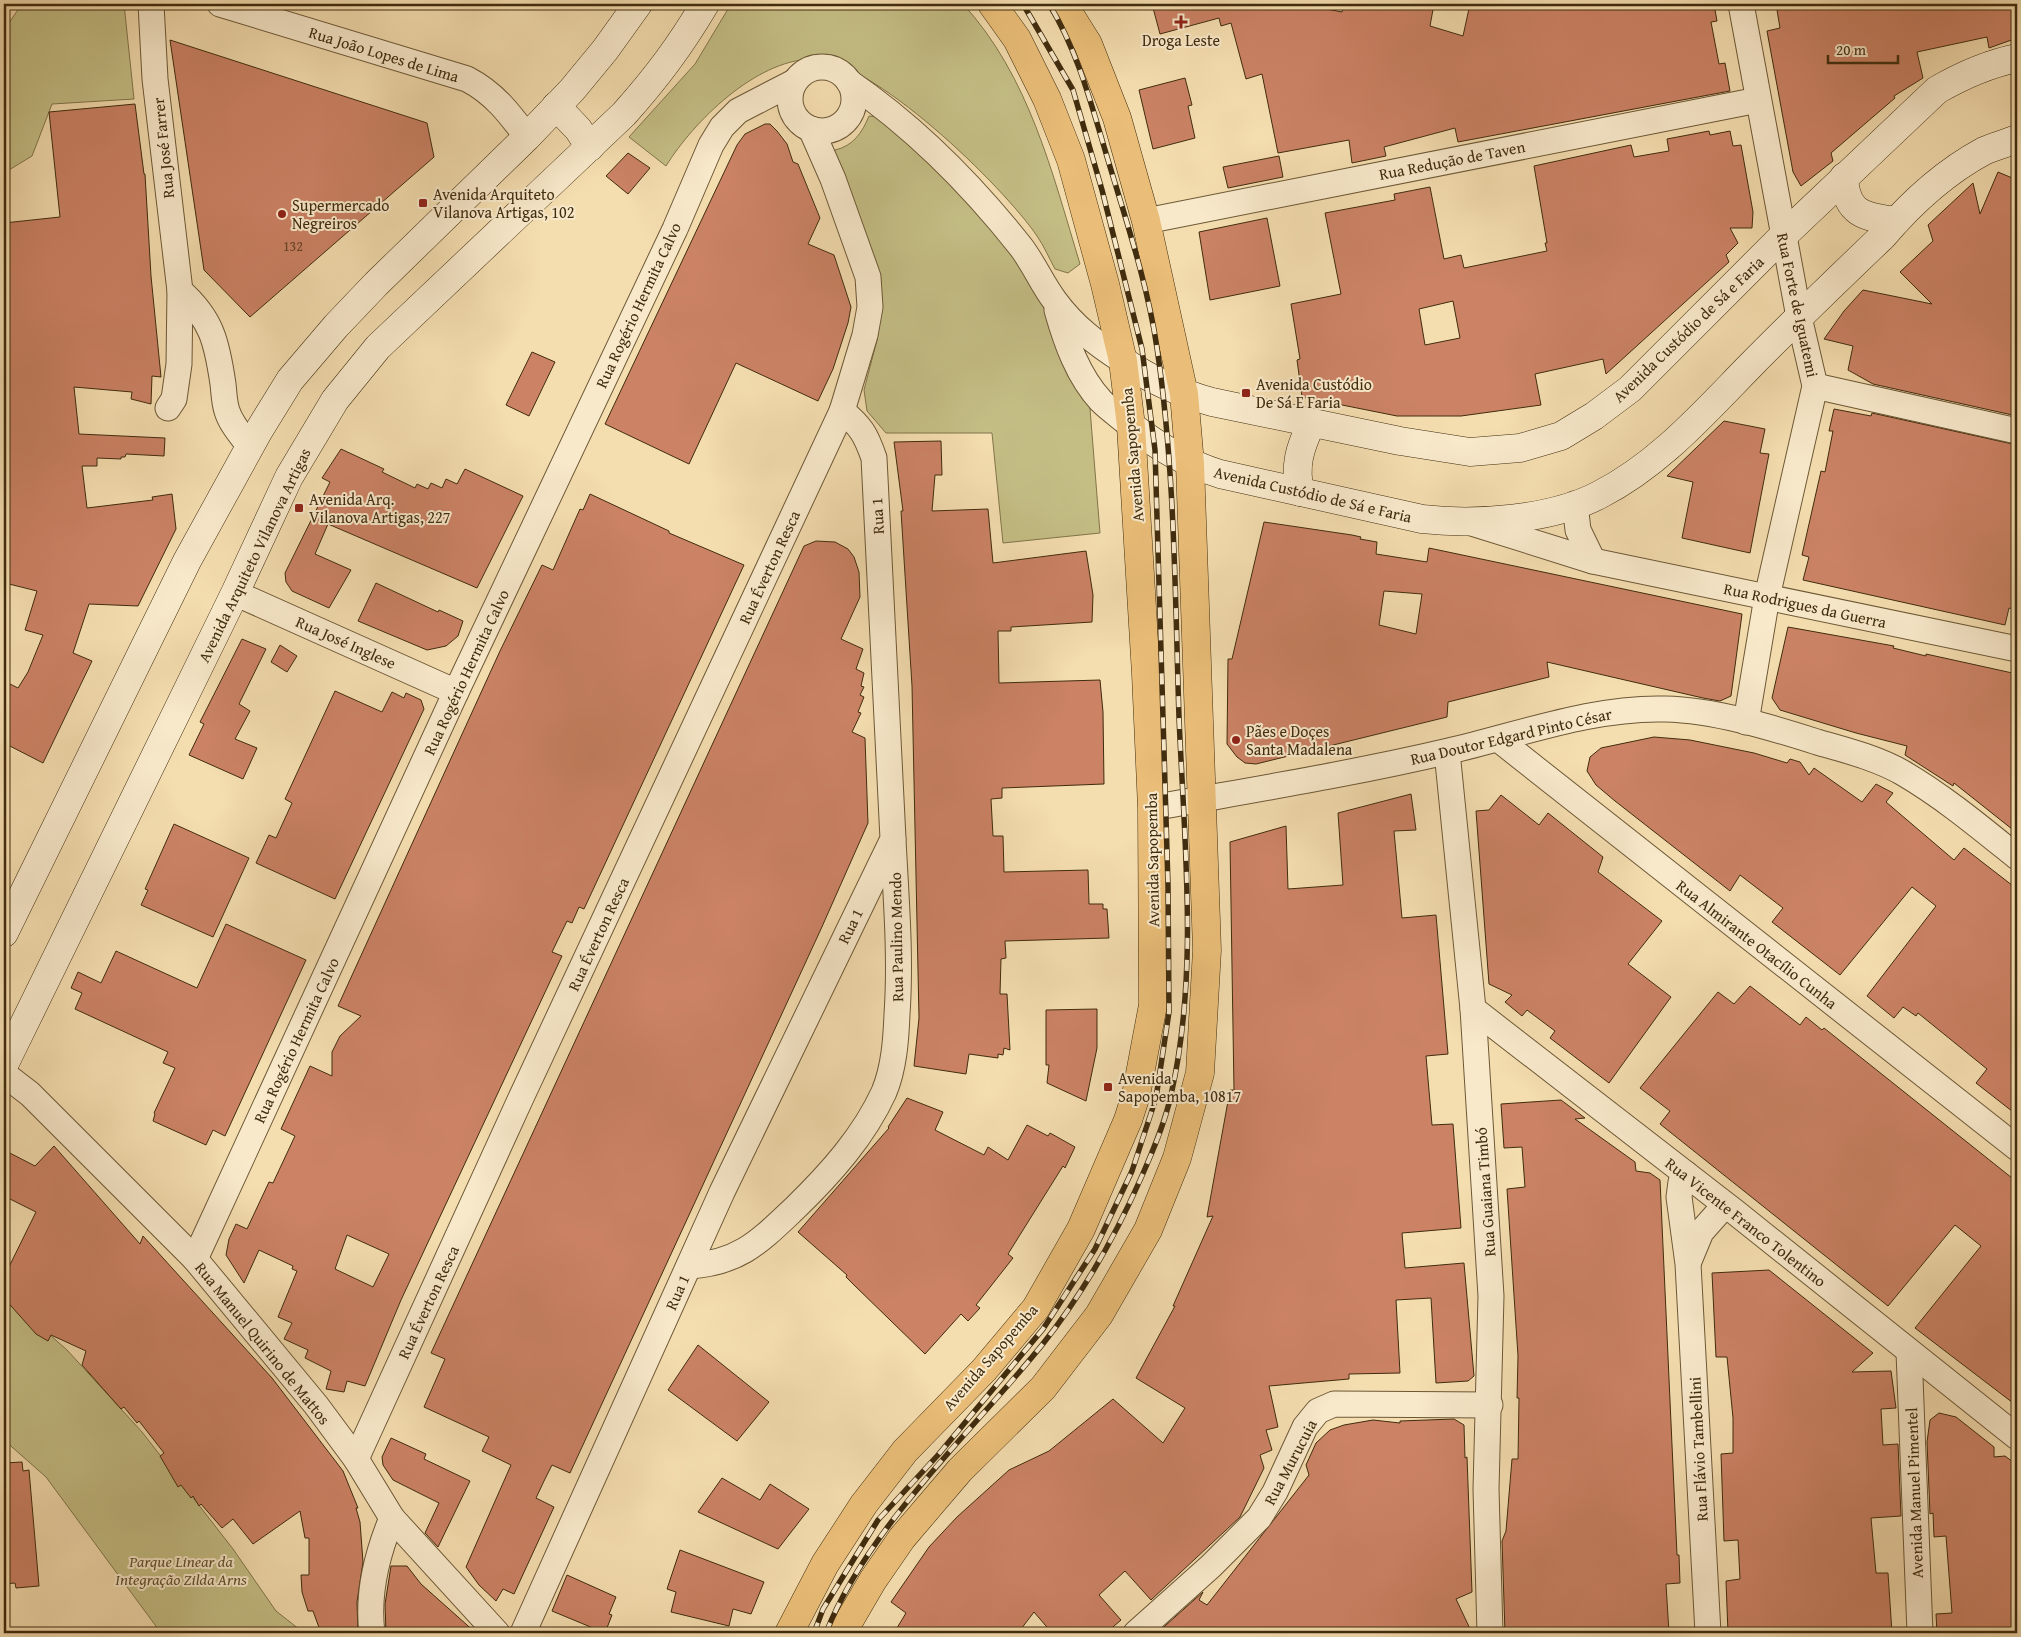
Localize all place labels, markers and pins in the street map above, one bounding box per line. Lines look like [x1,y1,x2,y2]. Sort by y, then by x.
marker: Droga Leste [1175,16,1187,28]
place label: Droga Leste [1142,28,1220,52]
place label: Avenida Arquiteto Vilanova Artigas, 102 [433,182,574,224]
place label: Supermercado Negreiros [292,193,390,235]
marker: Avenida Arquiteto Vilanova Artigas, 102 [417,197,429,209]
marker: Supermercado Negreiros [276,208,288,220]
place label: Avenida Custódio De Sá E Faria [1256,372,1372,414]
marker: Avenida Custódio De Sá E Faria [1240,387,1252,399]
place label: Avenida Arq. Vilanova Artigas, 227 [309,487,451,529]
marker: Avenida Arq. Vilanova Artigas, 227 [293,502,305,514]
place label: Pães e Doçes Santa Madalena [1246,719,1353,761]
marker: Pães e Doçes Santa Madalena [1230,734,1242,746]
place label: Avenida Sapopemba, 10817 [1118,1066,1241,1108]
marker: Avenida Sapopemba, 10817 [1102,1081,1114,1093]

